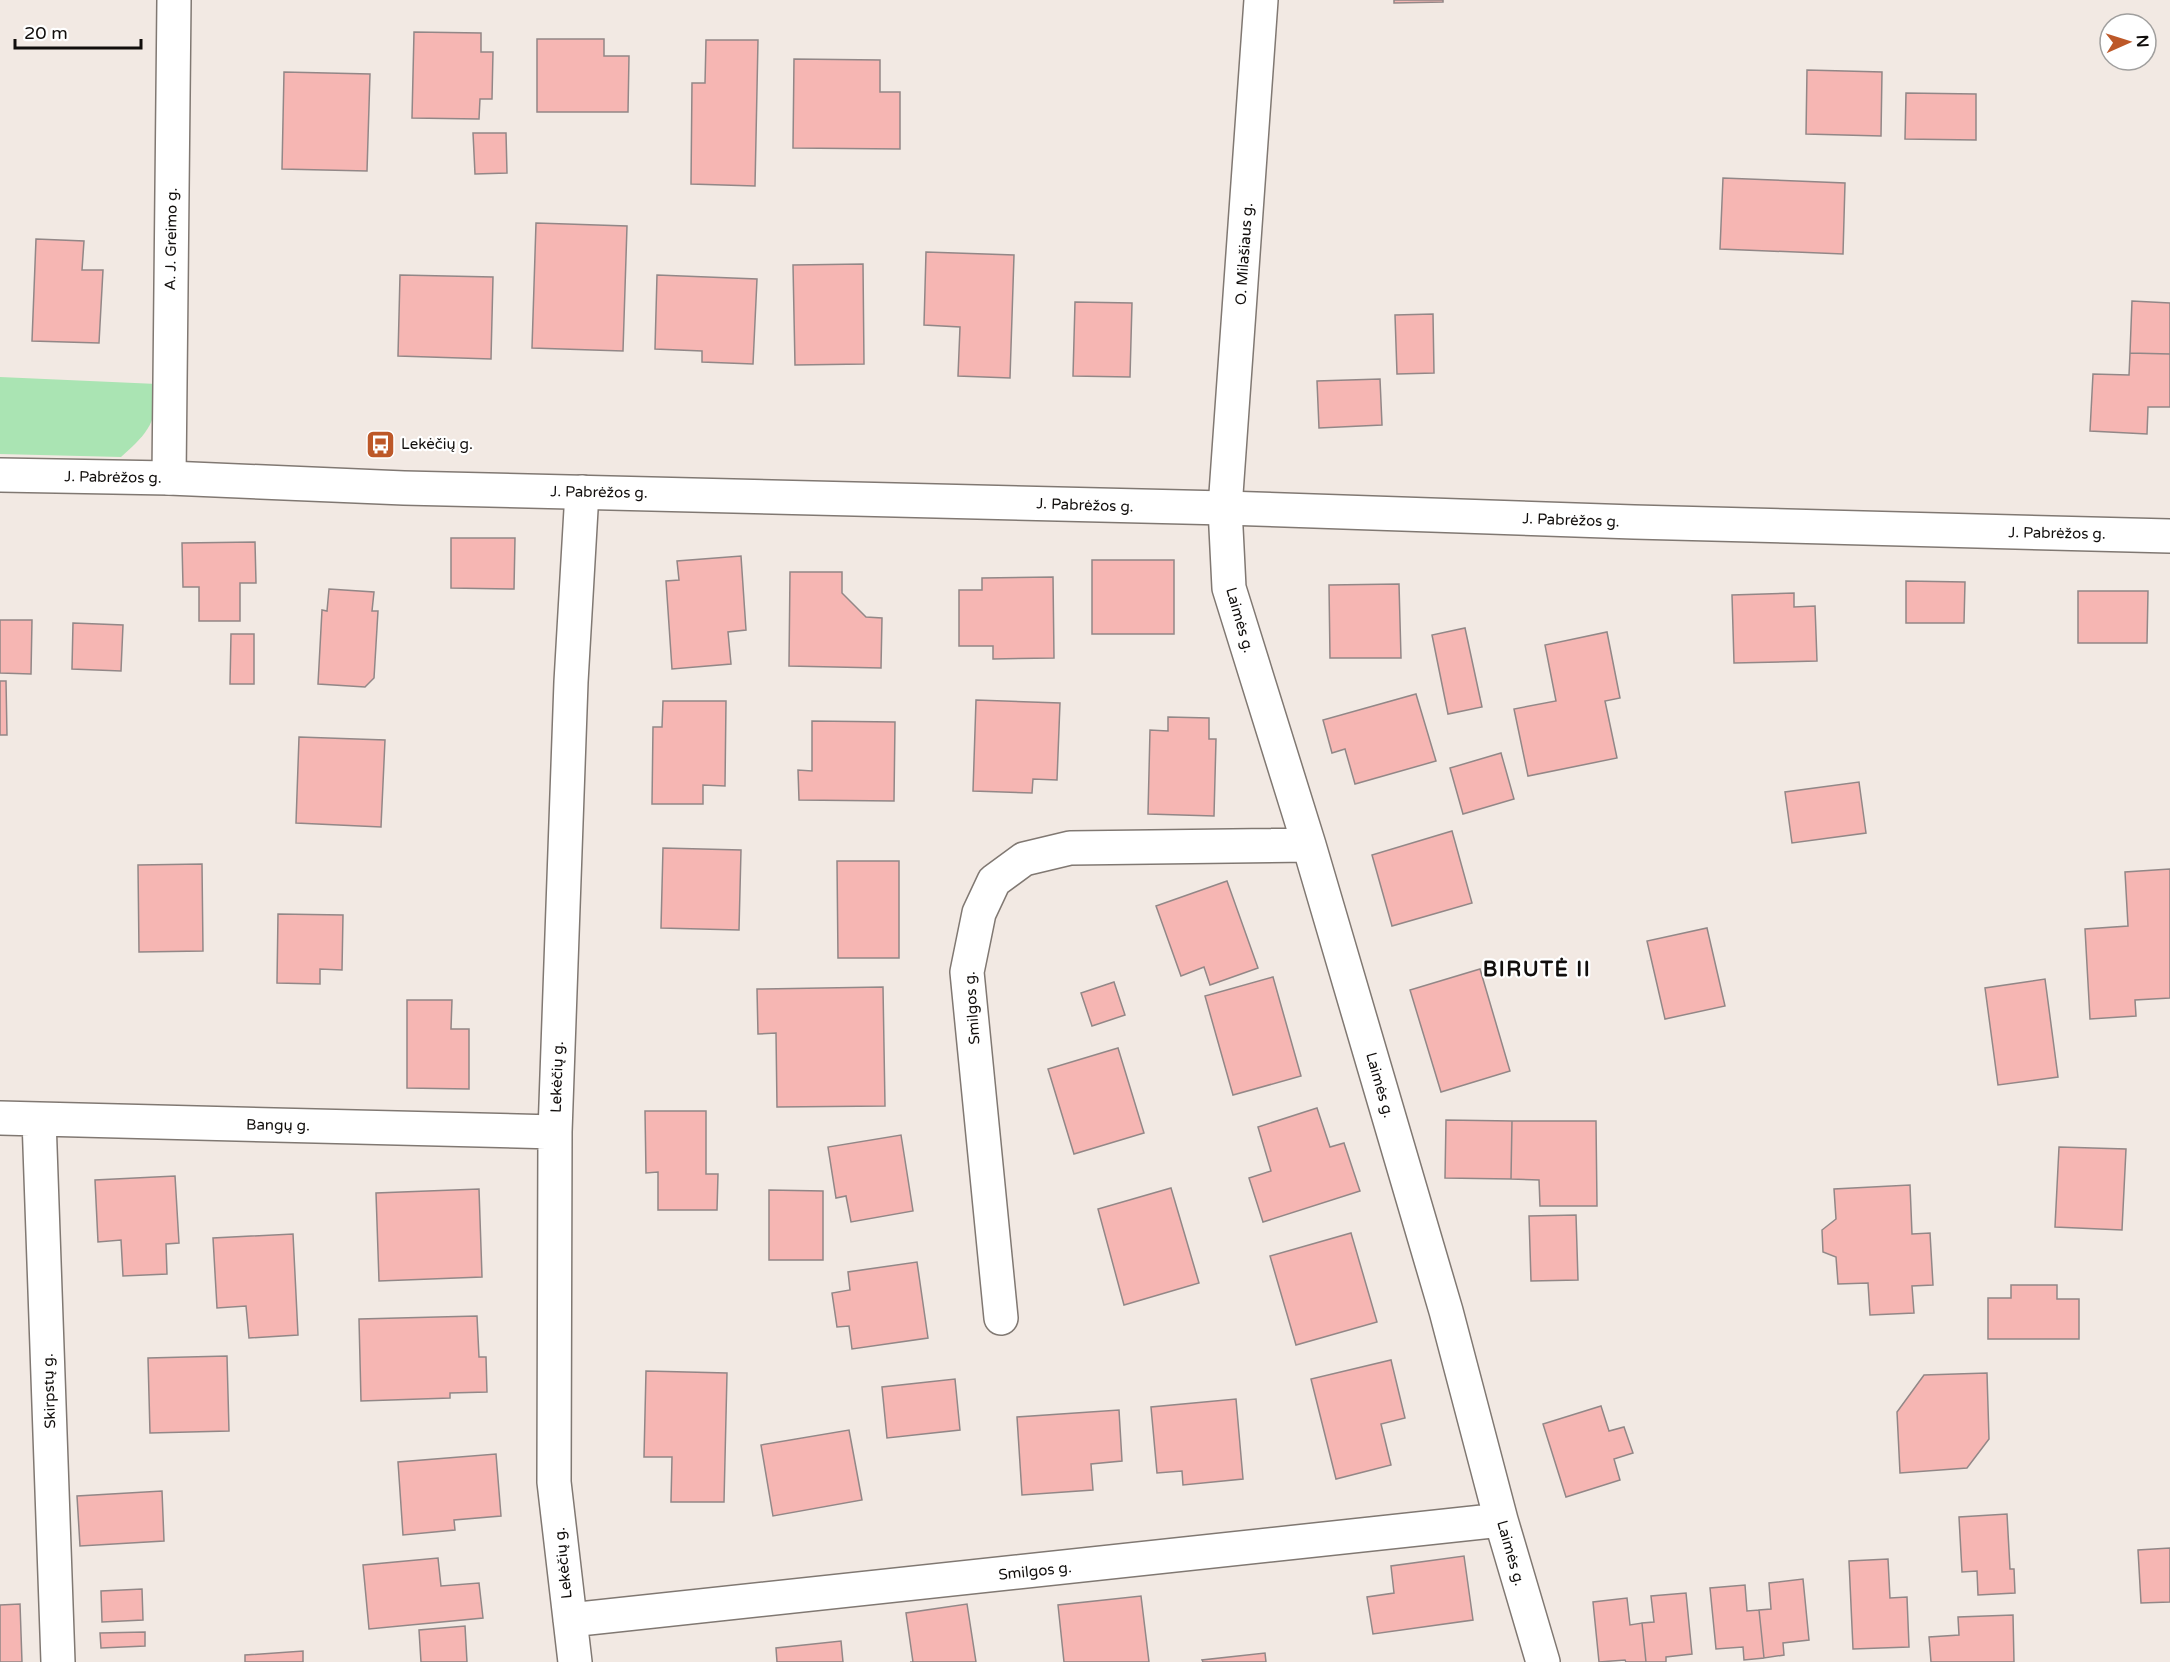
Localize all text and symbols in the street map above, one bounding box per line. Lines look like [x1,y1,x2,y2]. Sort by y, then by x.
scale bar [15,12,141,50]
north arrow [2098,12,2158,72]
text: 20 m [24,22,68,44]
text: N [2132,34,2152,48]
street label: A. J. Greimo g. [161,187,181,291]
street label: O. Milašiaus g. [1231,202,1257,306]
bus stop icon: Lekėčių g. [364,428,396,460]
place label: Lekėčių g. [401,435,473,453]
street label: J. Pabrėžos g. [64,467,162,487]
street label: J. Pabrėžos g. [550,482,648,502]
street label: J. Pabrėžos g. [1036,494,1134,516]
street label: J. Pabrėžos g. [1522,509,1620,531]
street label: J. Pabrėžos g. [2008,523,2106,543]
street label: Laimės g. [1222,585,1258,655]
district label: BIRUTĖ II [1483,957,1591,982]
street label: Smilgos g. [960,971,984,1045]
street label: Lekėčių g. [547,1041,567,1113]
street label: Laimės g. [1362,1050,1398,1120]
street label: Bangų g. [246,1115,310,1135]
street label: Skirpstų g. [39,1353,59,1429]
street label: Laimės g. [1493,1518,1529,1588]
street label: Lekėčių g. [550,1526,576,1600]
street label: Smilgos g. [998,1558,1072,1584]

